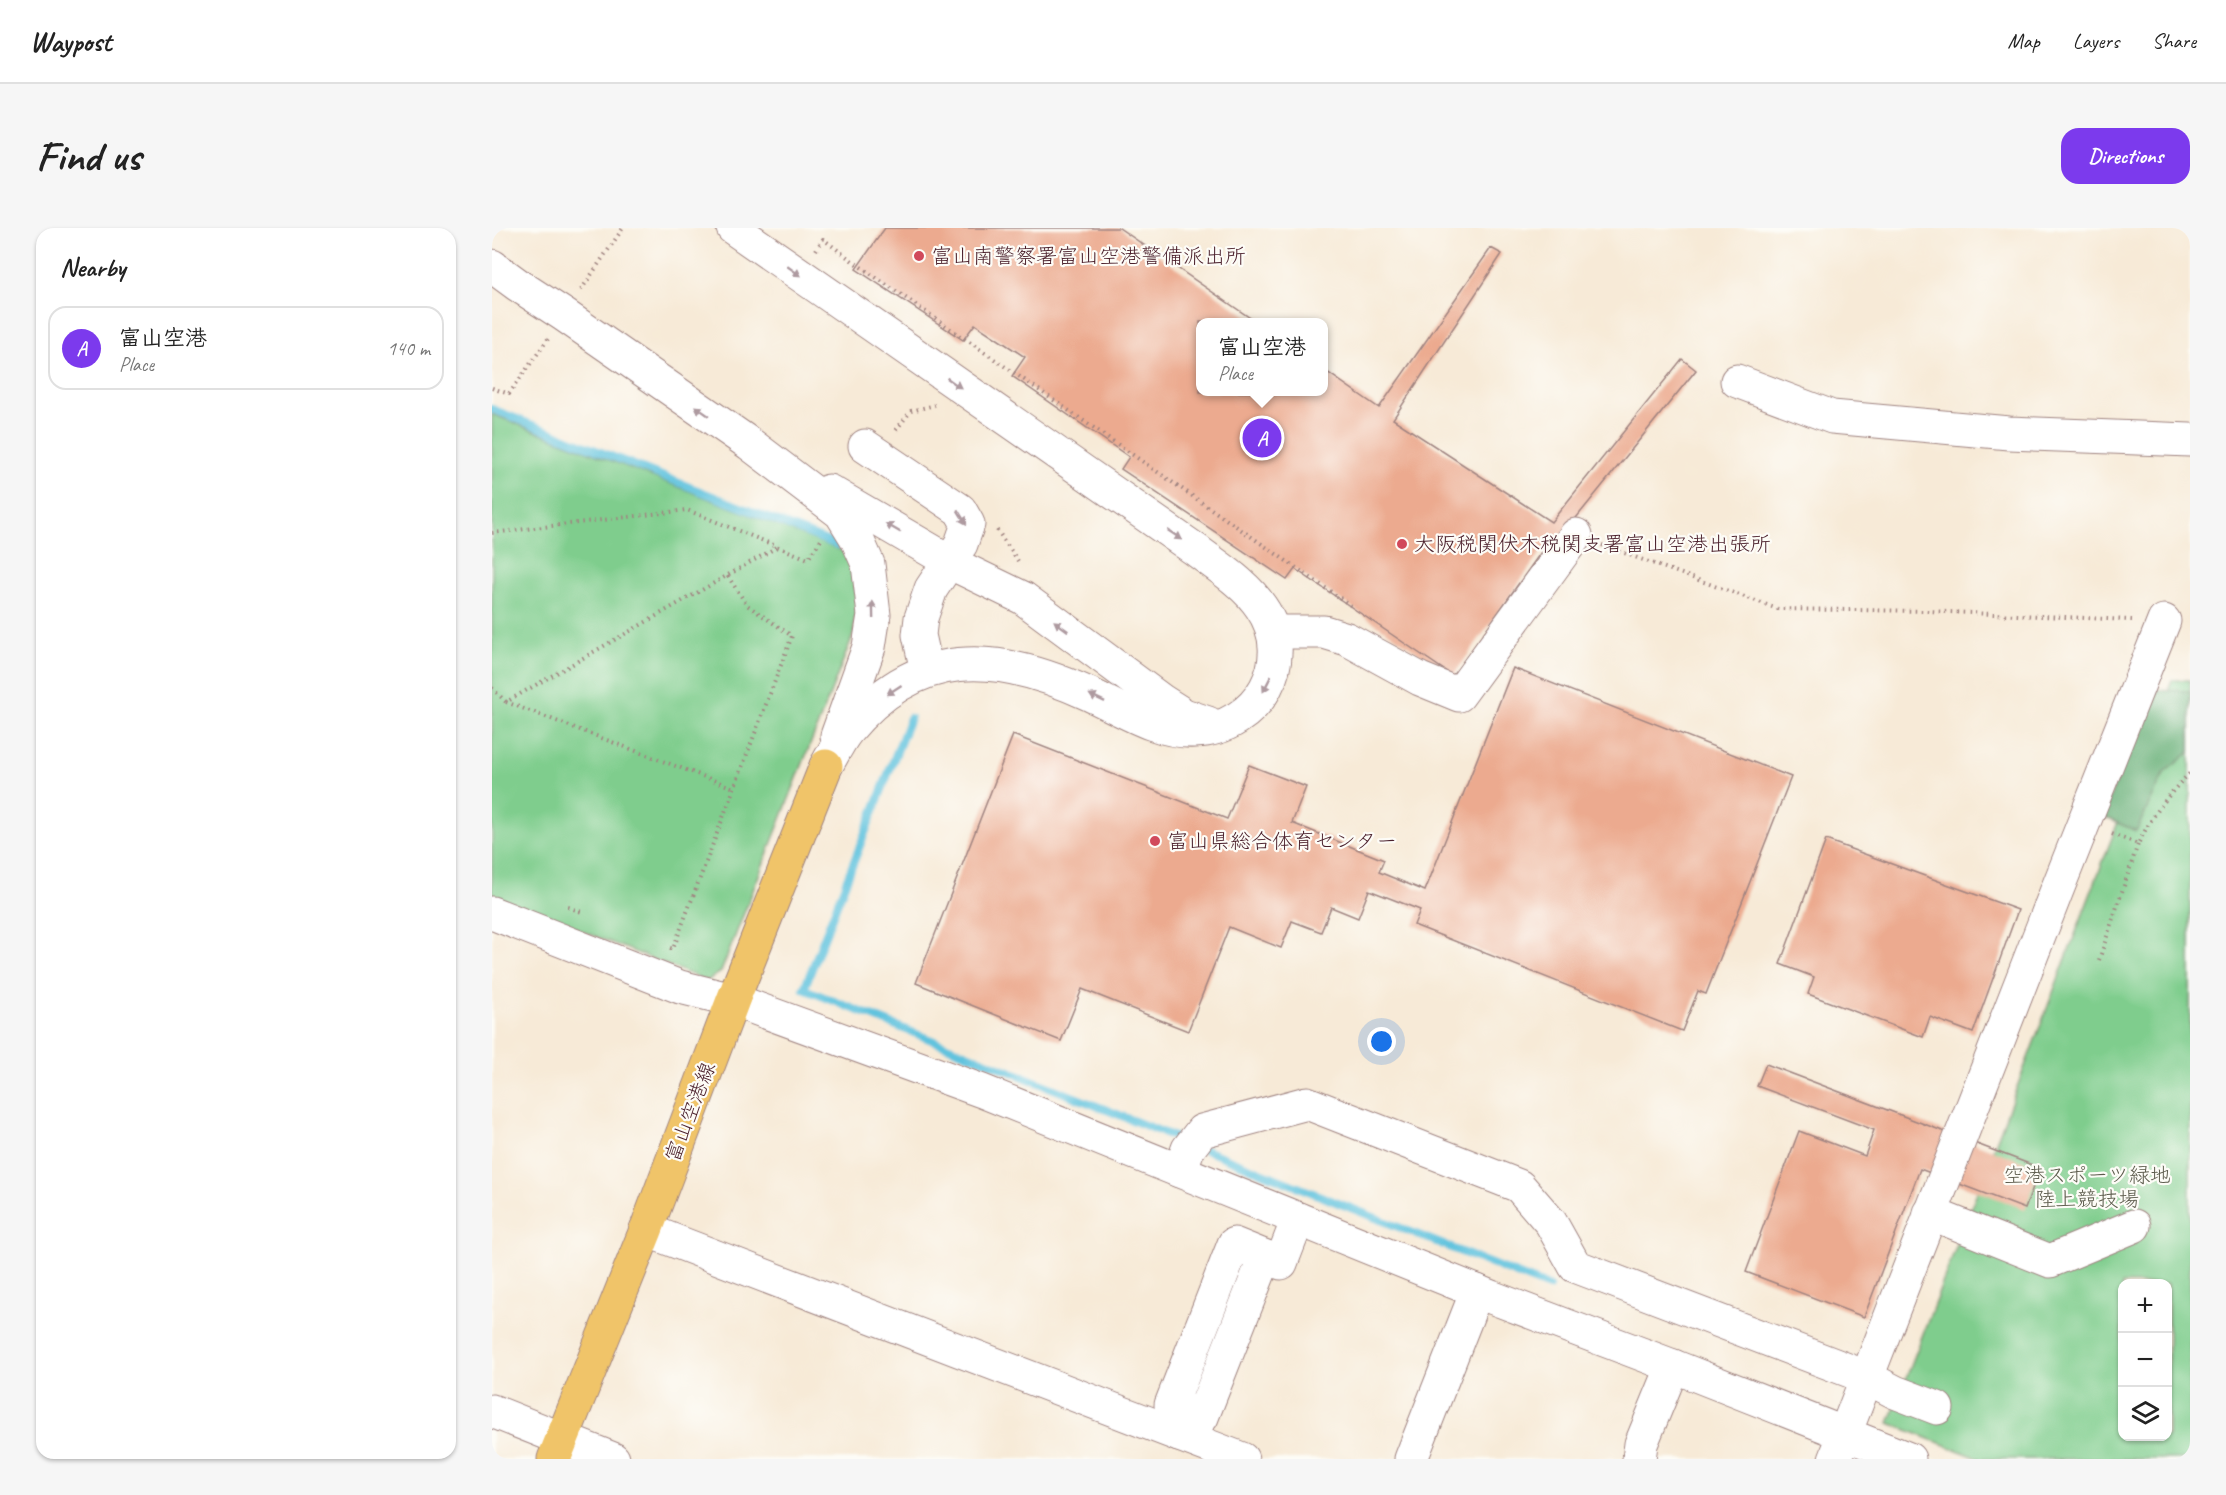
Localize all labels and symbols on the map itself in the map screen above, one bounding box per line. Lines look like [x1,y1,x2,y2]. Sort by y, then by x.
place label: 富山南警察署富山空港警備派出所 [931,243,1246,269]
marker: 富山南警察署富山空港警備派出所 [912,249,926,263]
one-way arrow [786,265,802,276]
one-way arrow [945,377,961,389]
one-way arrow [694,406,710,417]
pin: A [1242,416,1282,460]
one-way arrow [957,508,968,525]
one-way arrow [884,523,901,533]
one-way arrow [1166,530,1183,541]
place label: 大阪税関伏木税関支署富山空港出張所 [1414,531,1771,557]
marker: 大阪税関伏木税関支署富山空港出張所 [1395,537,1409,551]
one-way arrow [868,601,878,620]
one-way arrow [1053,621,1068,633]
one-way arrow [1262,676,1271,693]
one-way arrow [886,684,902,696]
one-way arrow [1089,693,1106,702]
place label: 富山県総合体育センター [1167,828,1397,854]
marker: 富山県総合体育センター [1148,834,1162,848]
your location [1367,1027,1396,1056]
street label: 富山空港線 [659,1058,721,1166]
park label: 空港スポーツ緑地 陸上競技場 [2003,1162,2171,1212]

